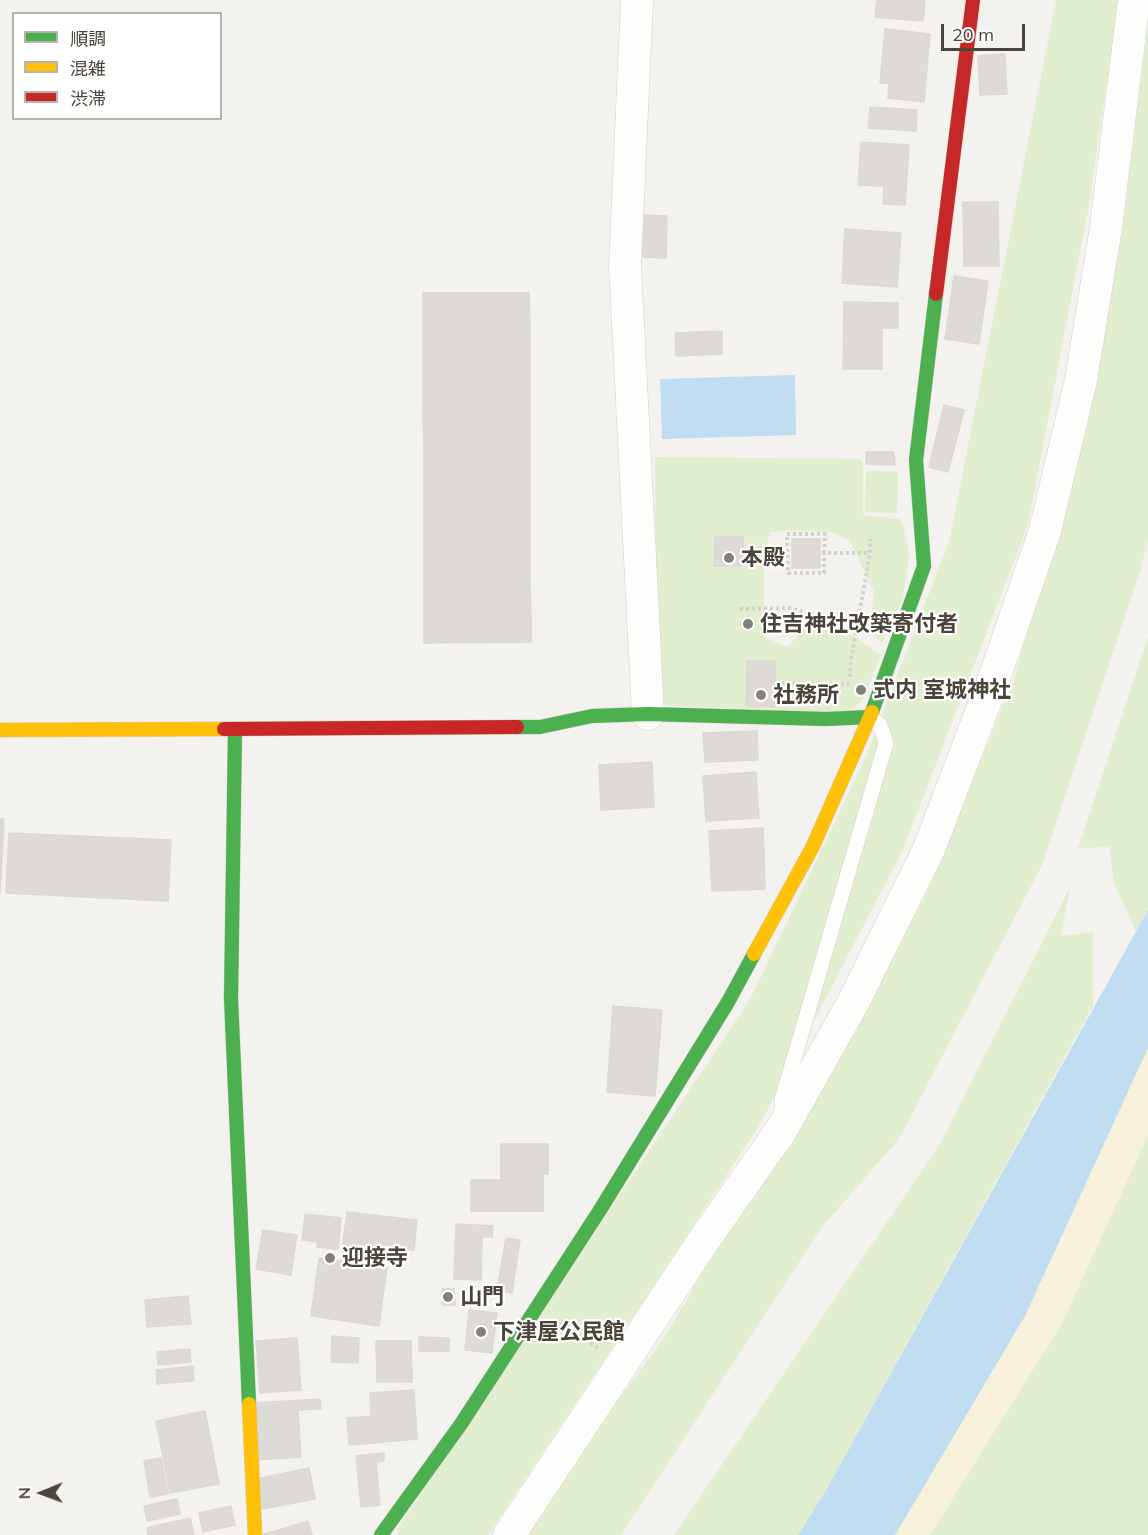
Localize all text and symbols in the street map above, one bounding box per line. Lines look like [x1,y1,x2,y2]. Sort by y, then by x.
legend [12,12,222,120]
scale bar [944,12,1028,50]
text: 20 m [952,23,994,46]
text: 順調 [70,27,106,50]
text: 混雑 [70,57,106,80]
text: 渋滞 [70,87,106,110]
place label: 本殿 [741,545,785,571]
marker: 本殿 [722,551,736,565]
place label: 住吉神社改築寄付者 [760,611,958,637]
marker: 住吉神社改築寄付者 [741,617,755,631]
place label: 式内 室城神社 [873,677,1011,703]
place label: 社務所 [773,682,839,708]
marker: 式内 室城神社 [854,683,868,697]
marker: 社務所 [754,688,768,702]
place label: 迎接寺 [342,1245,408,1271]
marker: 迎接寺 [323,1251,337,1265]
place label: 山門 [460,1284,504,1310]
marker: 山門 [441,1290,455,1304]
place label: 下津屋公民館 [493,1319,625,1345]
marker: 下津屋公民館 [474,1325,488,1339]
north arrow [12,1463,72,1523]
text: N [14,1487,34,1500]

